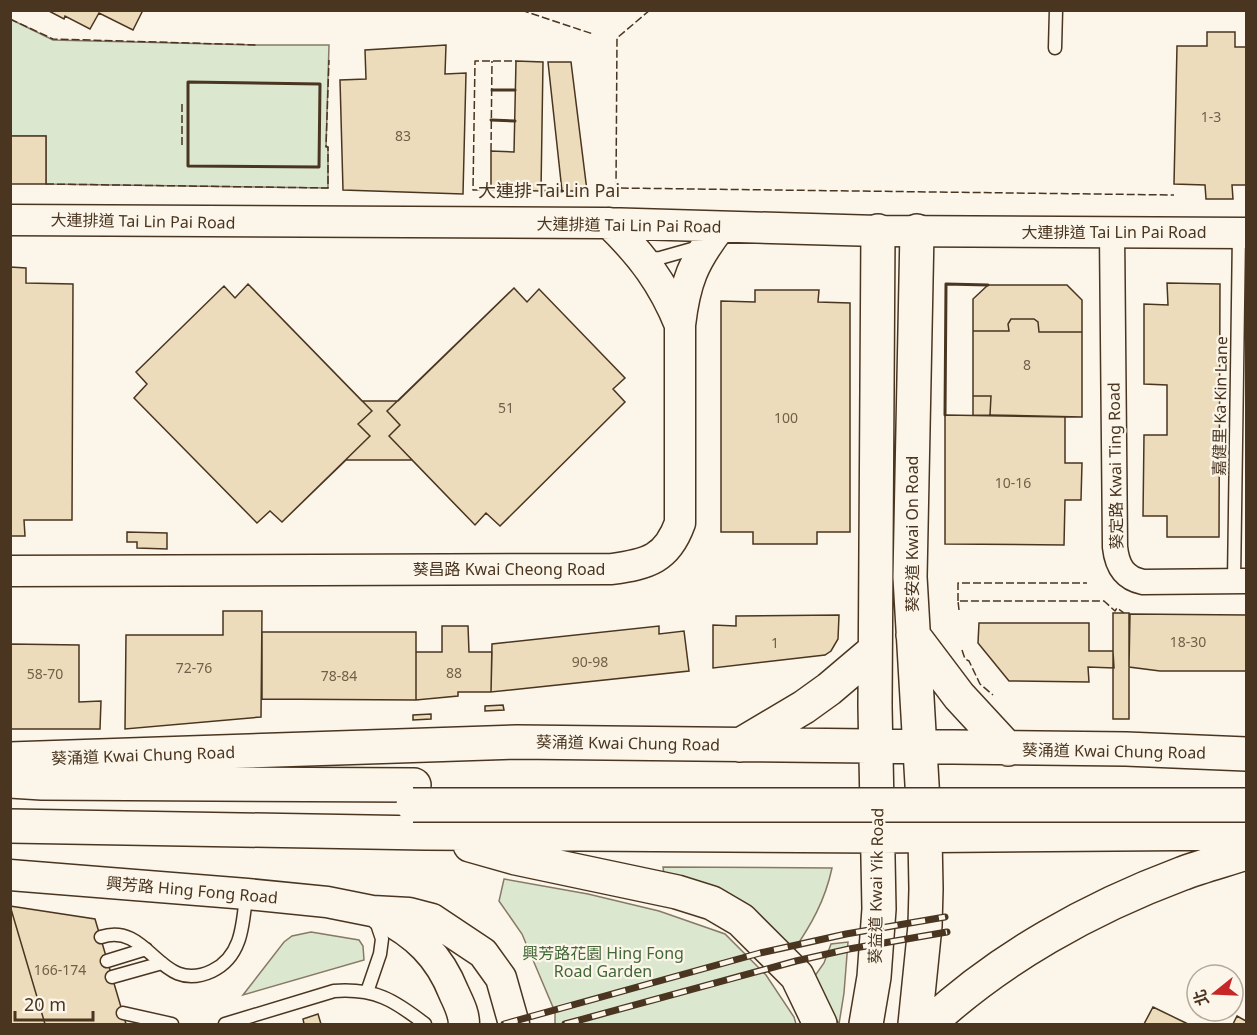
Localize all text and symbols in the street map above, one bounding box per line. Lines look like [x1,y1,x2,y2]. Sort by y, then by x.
house number: 1-3 [1201,107,1221,126]
house number: 83 [395,126,411,145]
district label: 大連排 Tai Lin Pai [478,178,620,202]
street label: 大連排道 Tai Lin Pai Road [50,208,236,234]
street label: 大連排道 Tai Lin Pai Road [536,212,722,238]
street label: 大連排道 Tai Lin Pai Road [1022,221,1207,243]
street label: 嘉健里 Ka Kin Lane [1208,336,1232,476]
house number: 8 [1023,355,1031,374]
street label: 葵定路 Kwai Ting Road [1103,382,1127,550]
house number: 51 [498,398,514,417]
house number: 100 [774,408,798,427]
street label: 葵安道 Kwai On Road [901,456,923,612]
house number: 10-16 [995,473,1031,492]
street label: 葵昌路 Kwai Cheong Road [413,558,605,580]
house number: 18-30 [1170,632,1206,651]
house number: 1 [771,633,779,652]
house number: 90-98 [572,652,608,671]
house number: 72-76 [176,658,212,677]
house number: 88 [446,663,462,682]
house number: 58-70 [27,664,63,683]
house number: 78-84 [321,666,357,685]
street label: 葵涌道 Kwai Chung Road [536,730,720,756]
street label: 葵涌道 Kwai Chung Road [1022,738,1206,764]
street label: 葵涌道 Kwai Chung Road [51,741,235,769]
street label: 葵益道 Kwai Yik Road [864,808,888,964]
street label: 興芳路 Hing Fong Road [105,872,279,908]
park label: 興芳路花園 Hing Fong Road Garden [522,942,684,982]
house number: 166-174 [34,960,86,979]
north arrow [1185,963,1245,1023]
scale bar [15,984,93,1022]
text: 北 [1188,987,1214,1009]
text: 20 m [24,992,66,1016]

